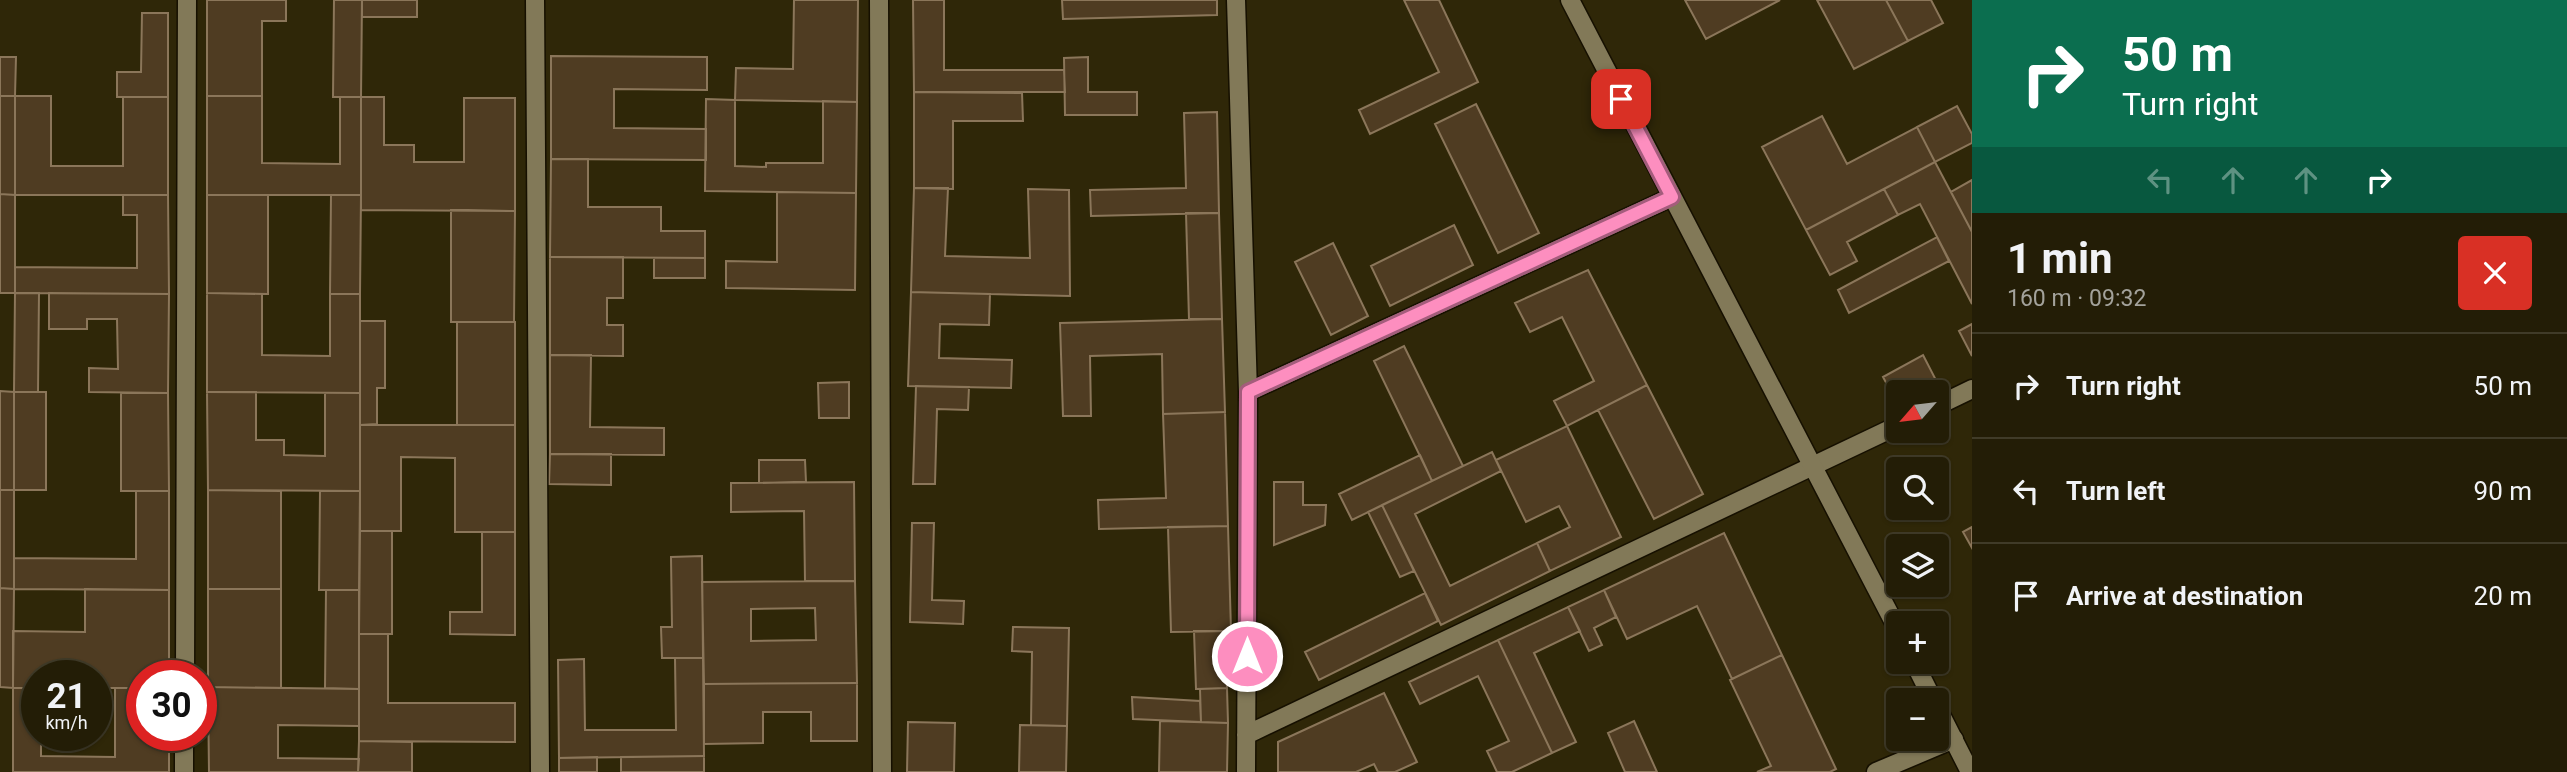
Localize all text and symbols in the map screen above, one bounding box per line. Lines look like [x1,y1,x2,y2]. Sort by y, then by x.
text: 50 m [2122,26,2233,83]
icon: right [2007,28,2098,119]
pin [1591,69,1651,129]
icon: arrive [1602,80,1640,118]
text: Turn right [2122,85,2258,123]
icon: left [2141,161,2179,199]
icon: ahead [2214,161,2252,199]
icon: ahead [2287,161,2325,199]
icon: right [2360,161,2398,199]
text: 1 min [2007,234,2113,283]
button: close [2458,236,2532,310]
text: 160 m · 09:32 [2007,285,2146,312]
icon: right [2007,367,2045,405]
text: Turn right [2066,371,2181,401]
text: 50 m [2474,371,2532,401]
north arrow [1886,380,1950,443]
map controls [1886,380,1949,751]
button: search [1886,457,1949,520]
icon: left [2007,472,2045,510]
text: Turn left [2066,476,2165,506]
text: 90 m [2474,476,2532,506]
button: layers [1886,534,1949,597]
icon: arrive [2007,577,2045,615]
text: Arrive at destination [2066,581,2303,611]
text: 20 m [2474,581,2532,611]
button: + [1886,611,1949,674]
position arrow [1210,619,1284,693]
speed limit sign: 30 [126,660,217,751]
text: 21 [46,676,87,717]
button: − [1886,688,1949,751]
text: km/h [45,712,88,733]

